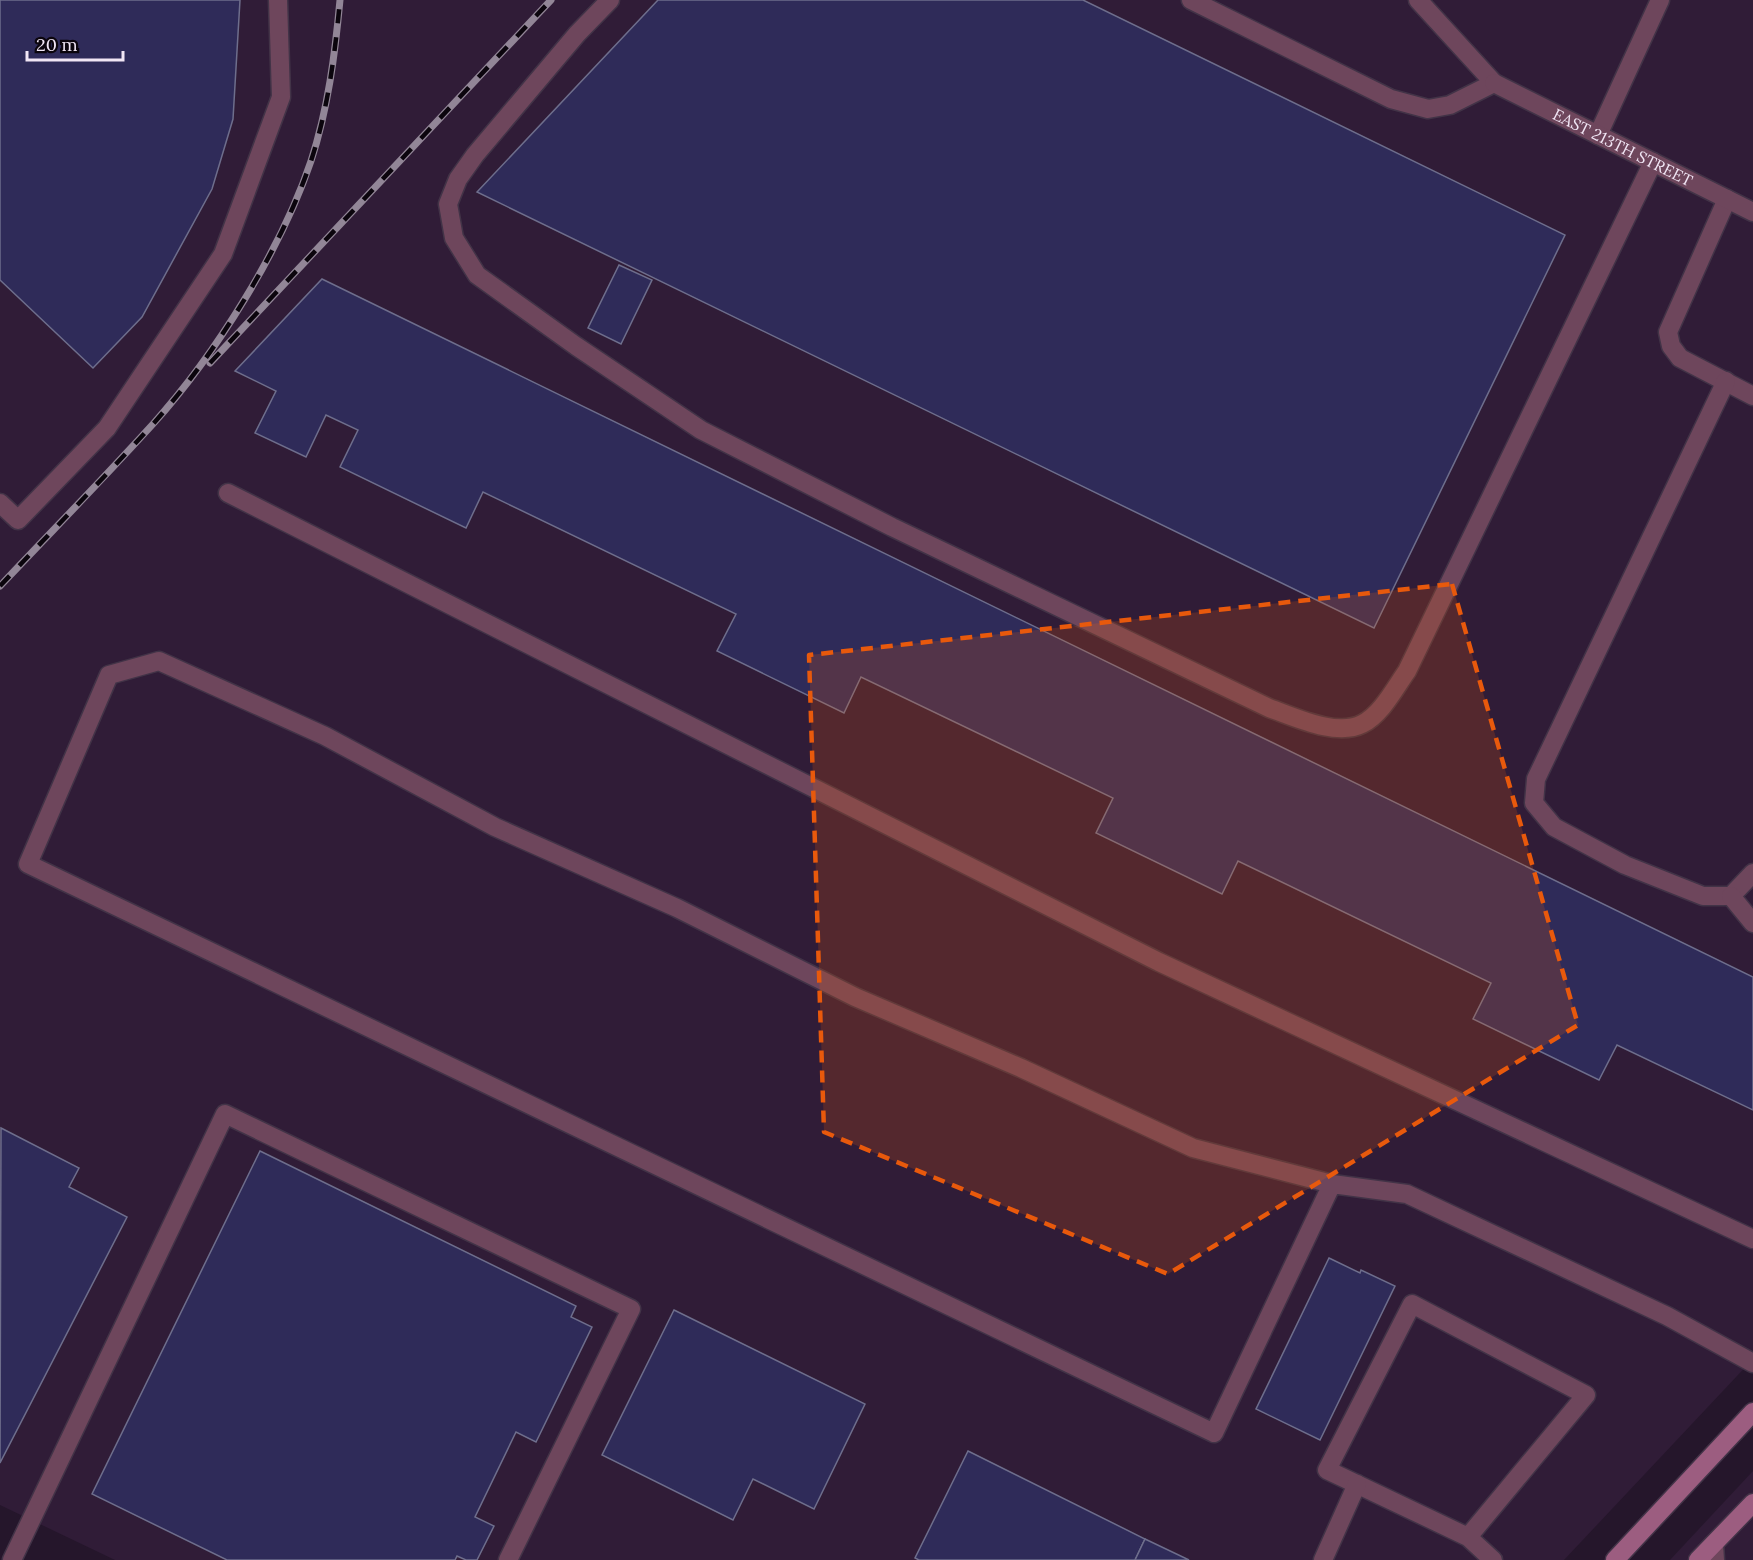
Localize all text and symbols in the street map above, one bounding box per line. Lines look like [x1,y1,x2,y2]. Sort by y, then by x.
scale bar [27,24,123,62]
text: 20 m [36,33,78,56]
street label: EAST 213TH STREET [1550,104,1696,190]

